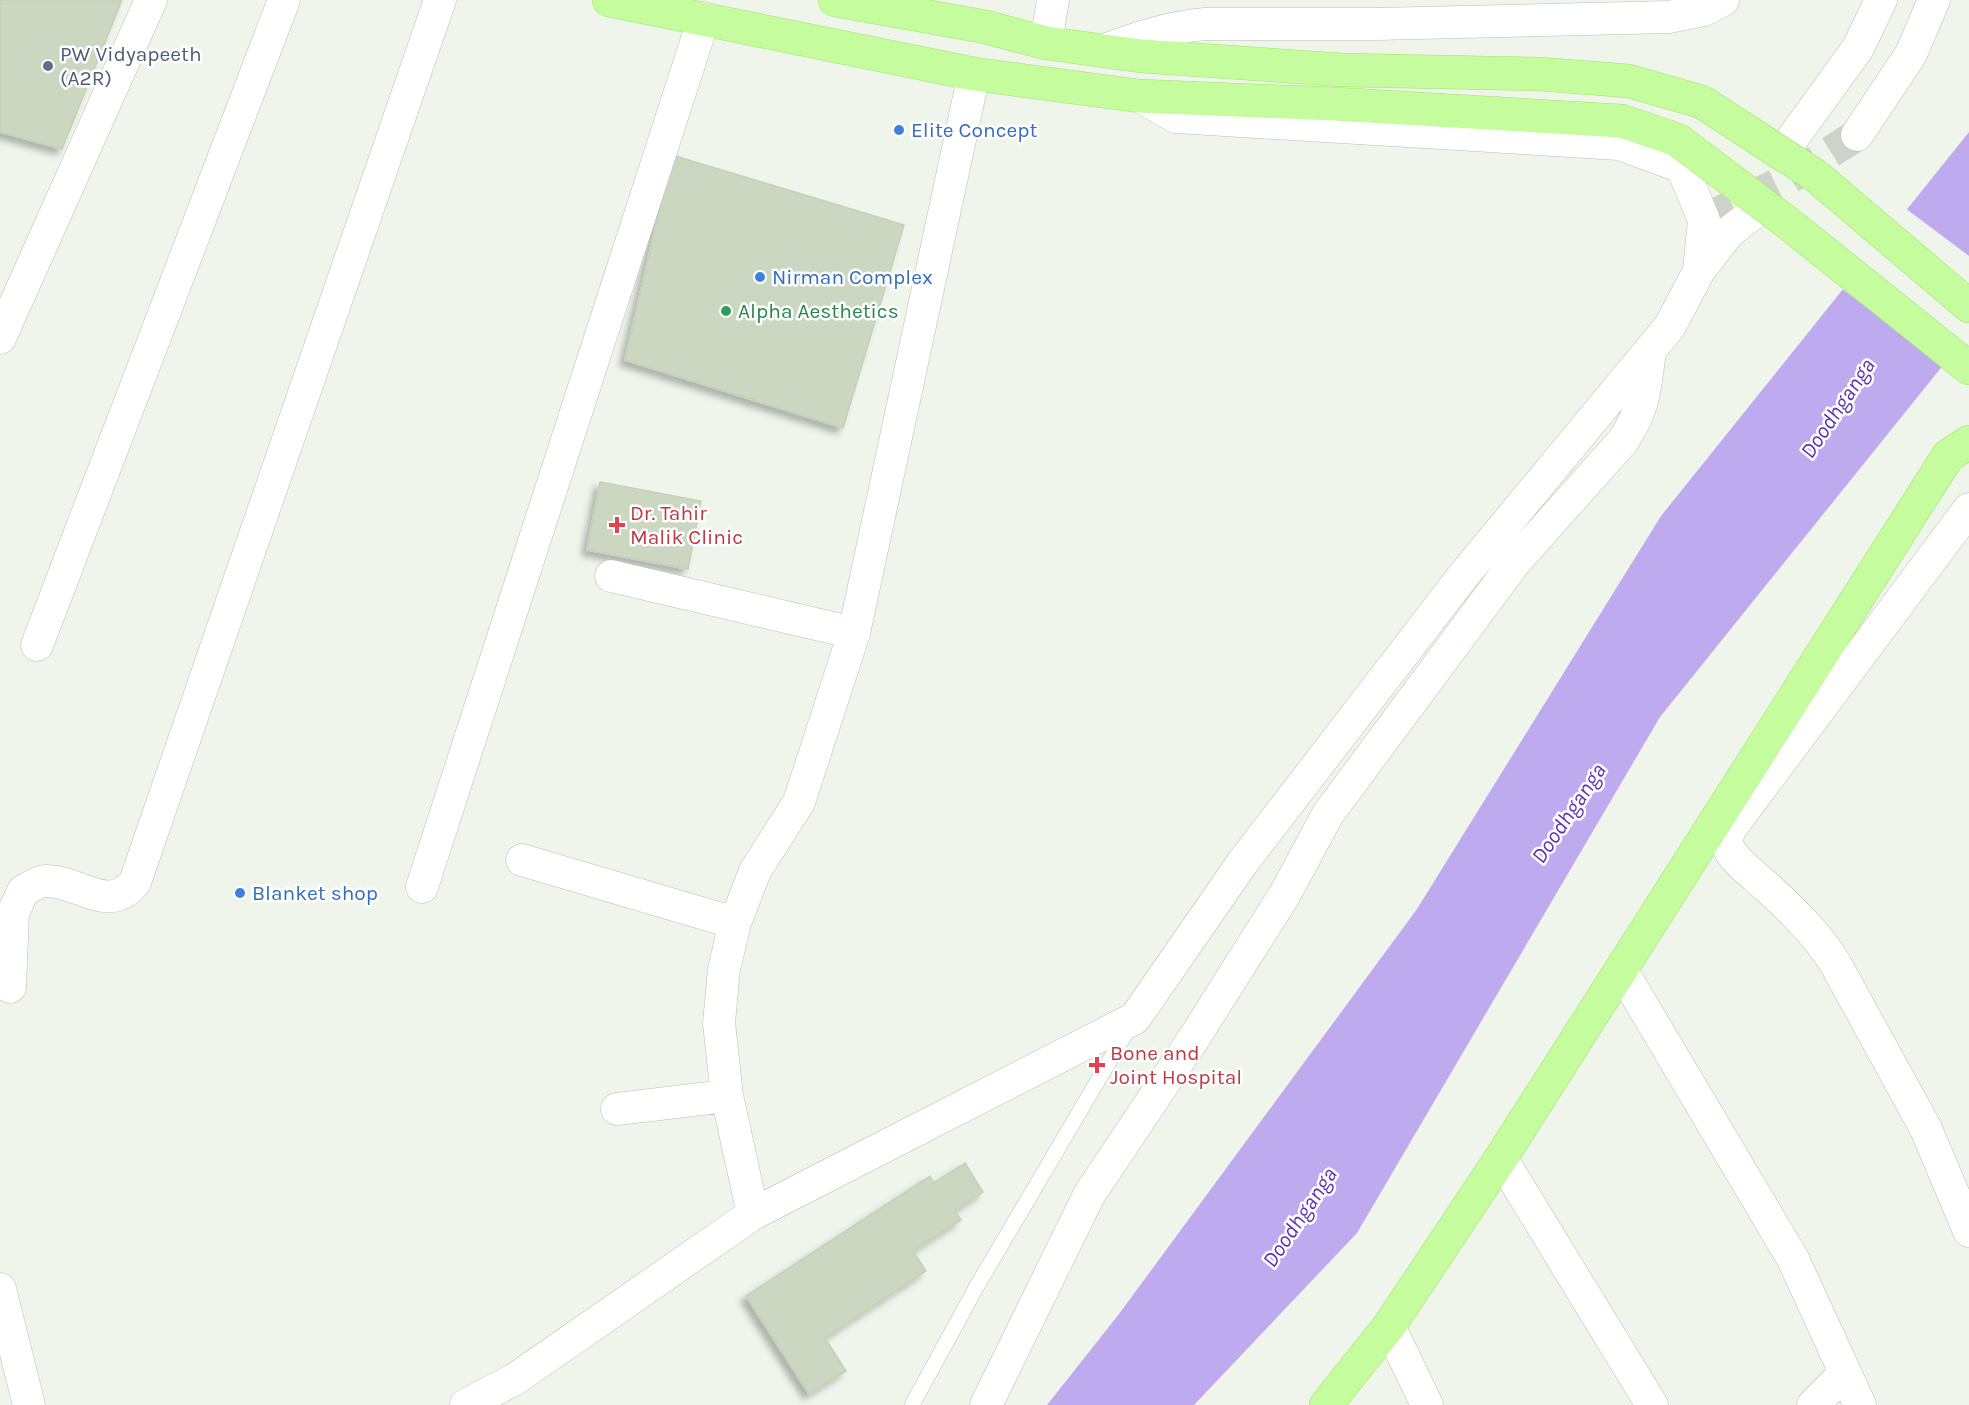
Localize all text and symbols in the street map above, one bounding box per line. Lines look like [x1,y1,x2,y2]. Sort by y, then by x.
place label: PW Vidyapeeth (A2R) [60,42,202,90]
marker: PW Vidyapeeth (A2R) [41,59,55,73]
place label: Elite Concept [911,118,1038,142]
marker: Elite Concept [892,123,906,137]
place label: Nirman Complex [772,265,933,289]
marker: Nirman Complex [753,270,767,284]
place label: Alpha Aesthetics [738,299,899,323]
marker: Alpha Aesthetics [719,304,733,318]
water label: Doodhganga [1795,354,1881,463]
place label: Dr. Tahir Malik Clinic [630,501,743,549]
marker: Dr. Tahir Malik Clinic [608,516,626,534]
water label: Doodhganga [1526,759,1612,868]
place label: Blanket shop [252,881,378,905]
marker: Blanket shop [233,886,247,900]
place label: Bone and Joint Hospital [1110,1041,1242,1089]
marker: Bone and Joint Hospital [1088,1056,1106,1074]
water label: Doodhganga [1257,1163,1343,1272]

